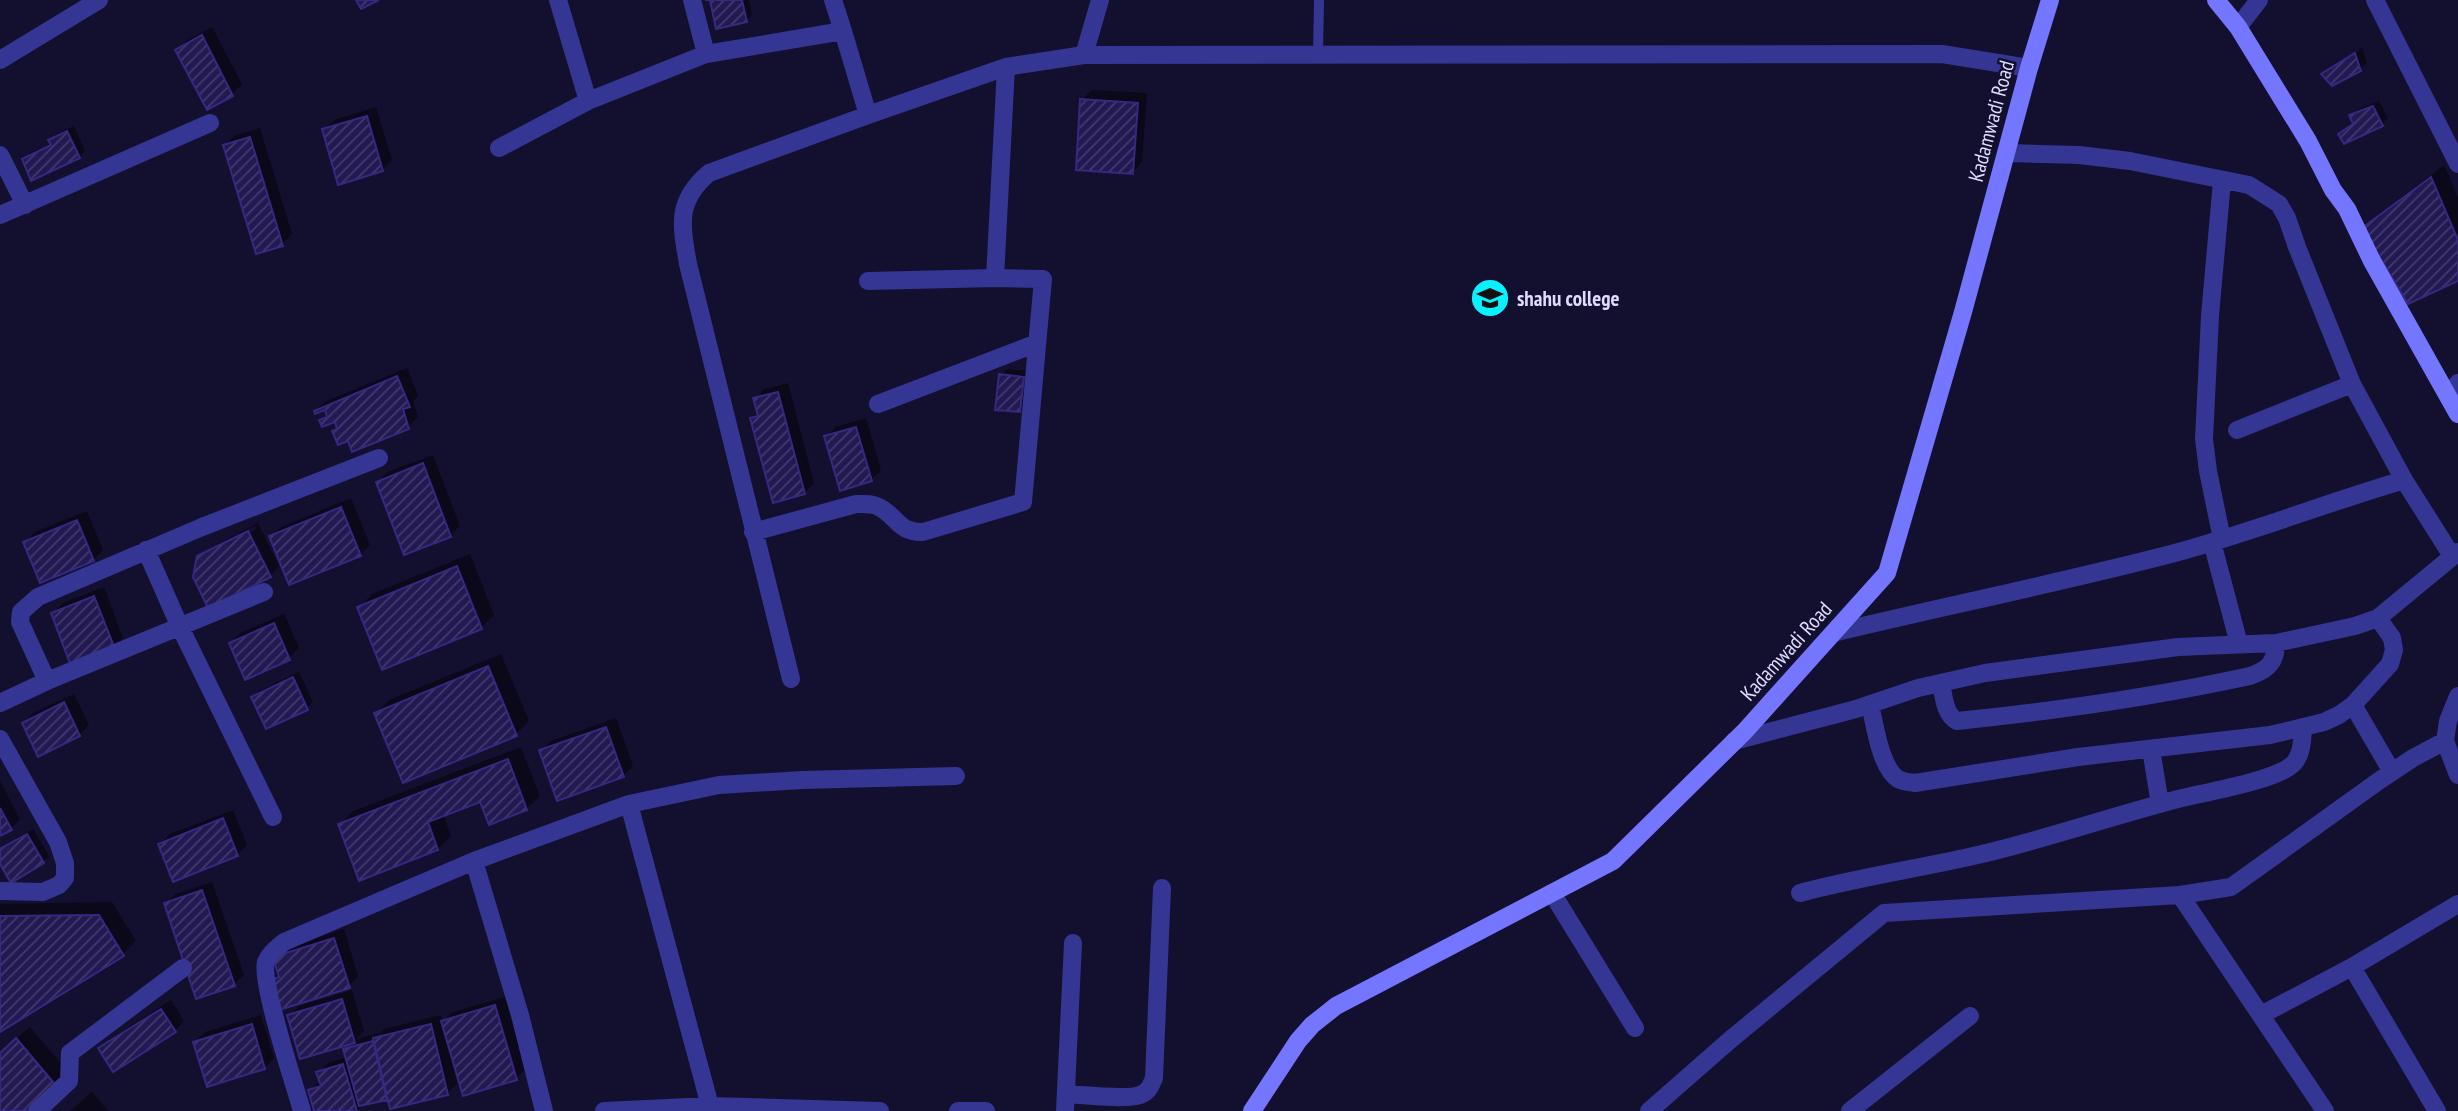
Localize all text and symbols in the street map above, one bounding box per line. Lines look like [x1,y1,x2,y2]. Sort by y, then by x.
street label: Kadamwadi Road [1962,58,2020,184]
school or university icon: shahu college [1469,277,1511,319]
place label: shahu college [1517,285,1619,312]
street label: Kadamwadi Road [1734,596,1838,706]

